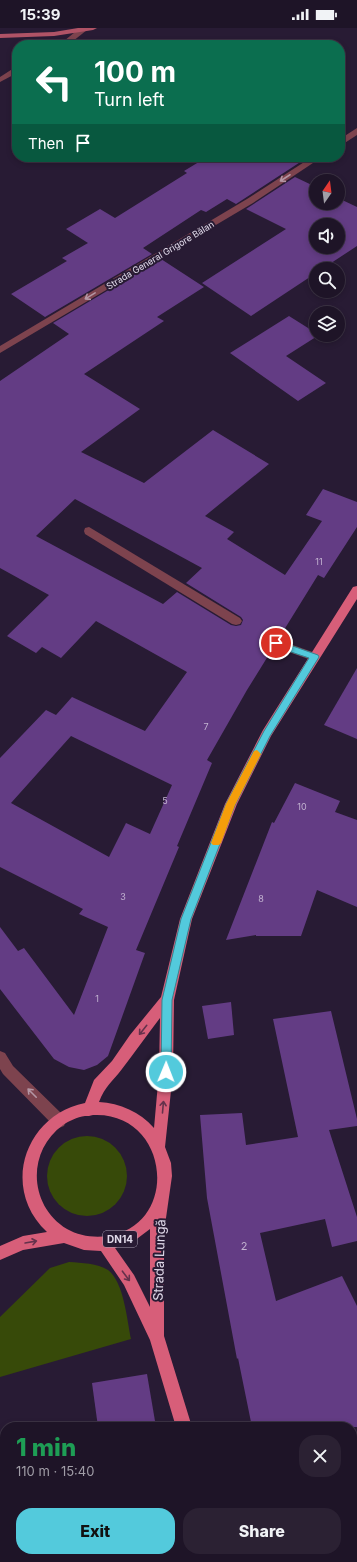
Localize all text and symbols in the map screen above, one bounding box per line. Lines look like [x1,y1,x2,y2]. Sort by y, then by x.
text: 15:39 [20,5,61,24]
text: 100 m [94,55,176,89]
icon: left [28,56,80,108]
text: Turn left [94,89,164,110]
icon: arrive [72,132,94,154]
text: Then [28,134,64,153]
one-way arrow [280,174,291,182]
north arrow [309,174,345,210]
map controls [309,174,345,342]
street label: Strada General Grigore Bălan [104,218,216,292]
button: sound [309,218,345,254]
button: search [309,262,345,298]
one-way arrow [84,293,96,301]
button: layers [309,306,345,342]
house number: 11 [315,556,323,567]
pin [259,626,293,660]
icon: arrive [265,632,287,654]
house number: 7 [203,721,209,732]
house number: 5 [162,795,168,806]
house number: 10 [297,801,307,812]
house number: 3 [120,891,126,902]
house number: 8 [258,893,264,904]
house number: 1 [95,993,99,1004]
one-way arrow [138,1024,147,1035]
position arrow [145,1051,187,1093]
one-way arrow [27,1088,36,1098]
one-way arrow [159,1101,166,1114]
street label: Strada Lungă [150,1219,168,1301]
road number: DN14 [103,1231,137,1247]
one-way arrow [24,1238,37,1246]
house number: 2 [241,1239,247,1253]
one-way arrow [121,1270,130,1281]
text: 1 min [16,1433,76,1462]
button: close [299,1435,341,1477]
text: 110 m · 15:40 [16,1463,94,1479]
button: Exit [16,1508,175,1554]
button: Share [183,1508,341,1554]

